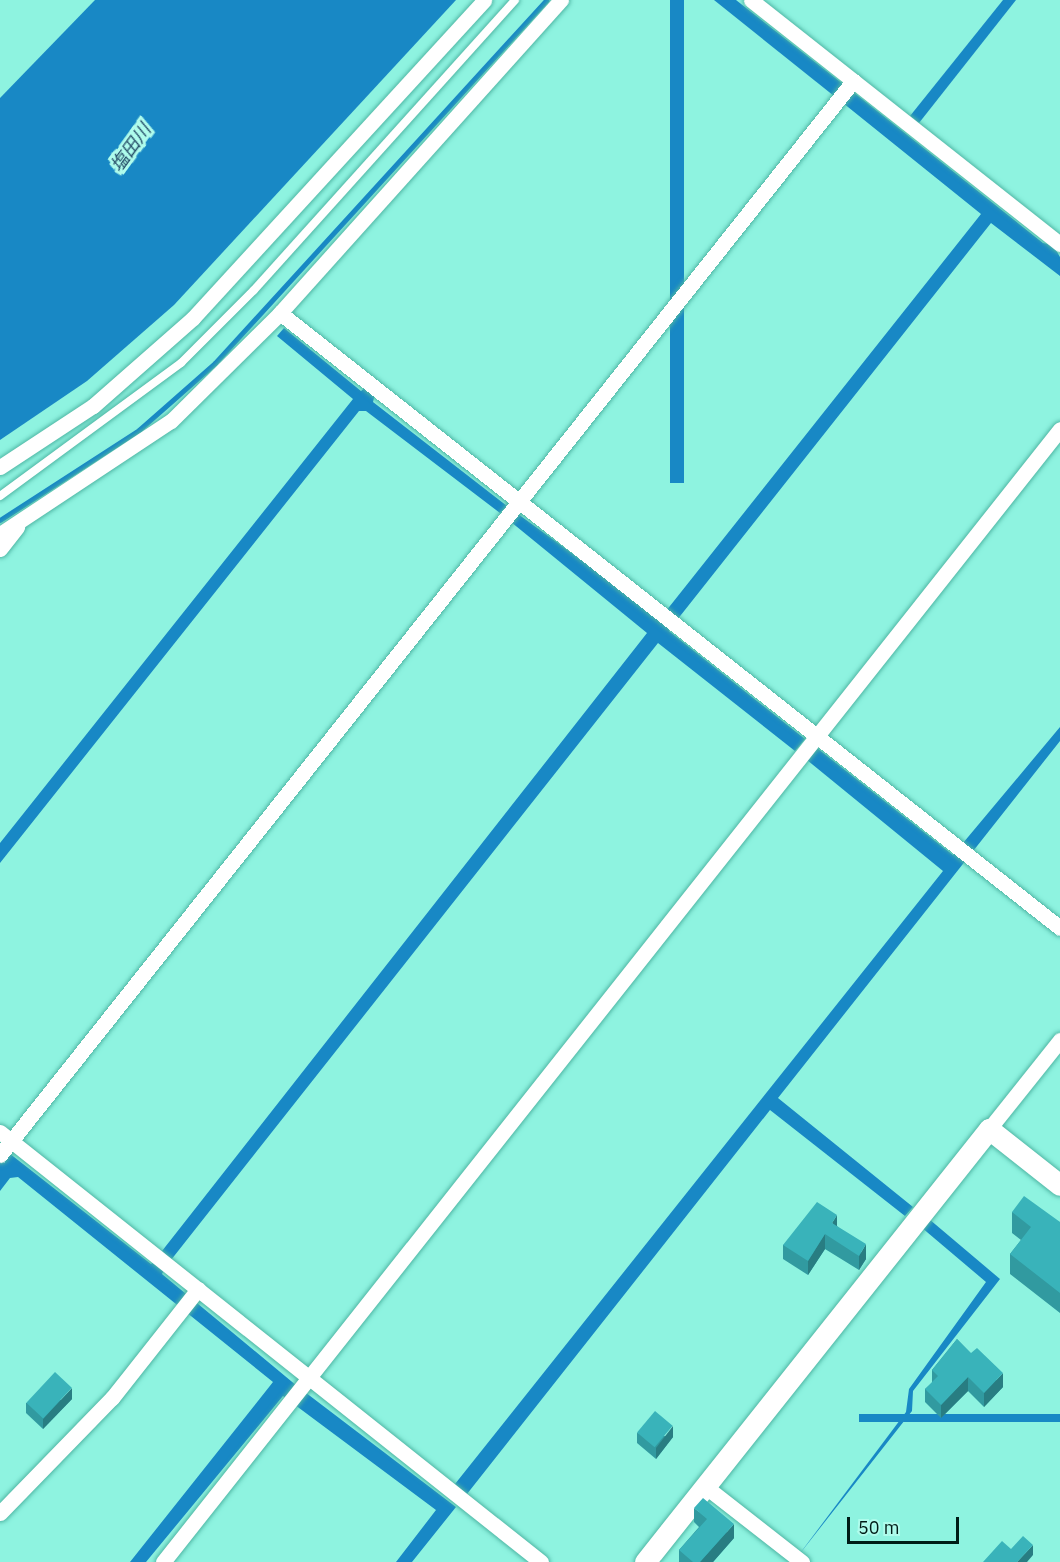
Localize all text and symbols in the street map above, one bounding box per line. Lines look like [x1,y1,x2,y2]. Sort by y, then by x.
water label: 塩田川 [106,120,156,176]
scale bar [850,1505,962,1543]
text: 50 m [858,1516,900,1539]

